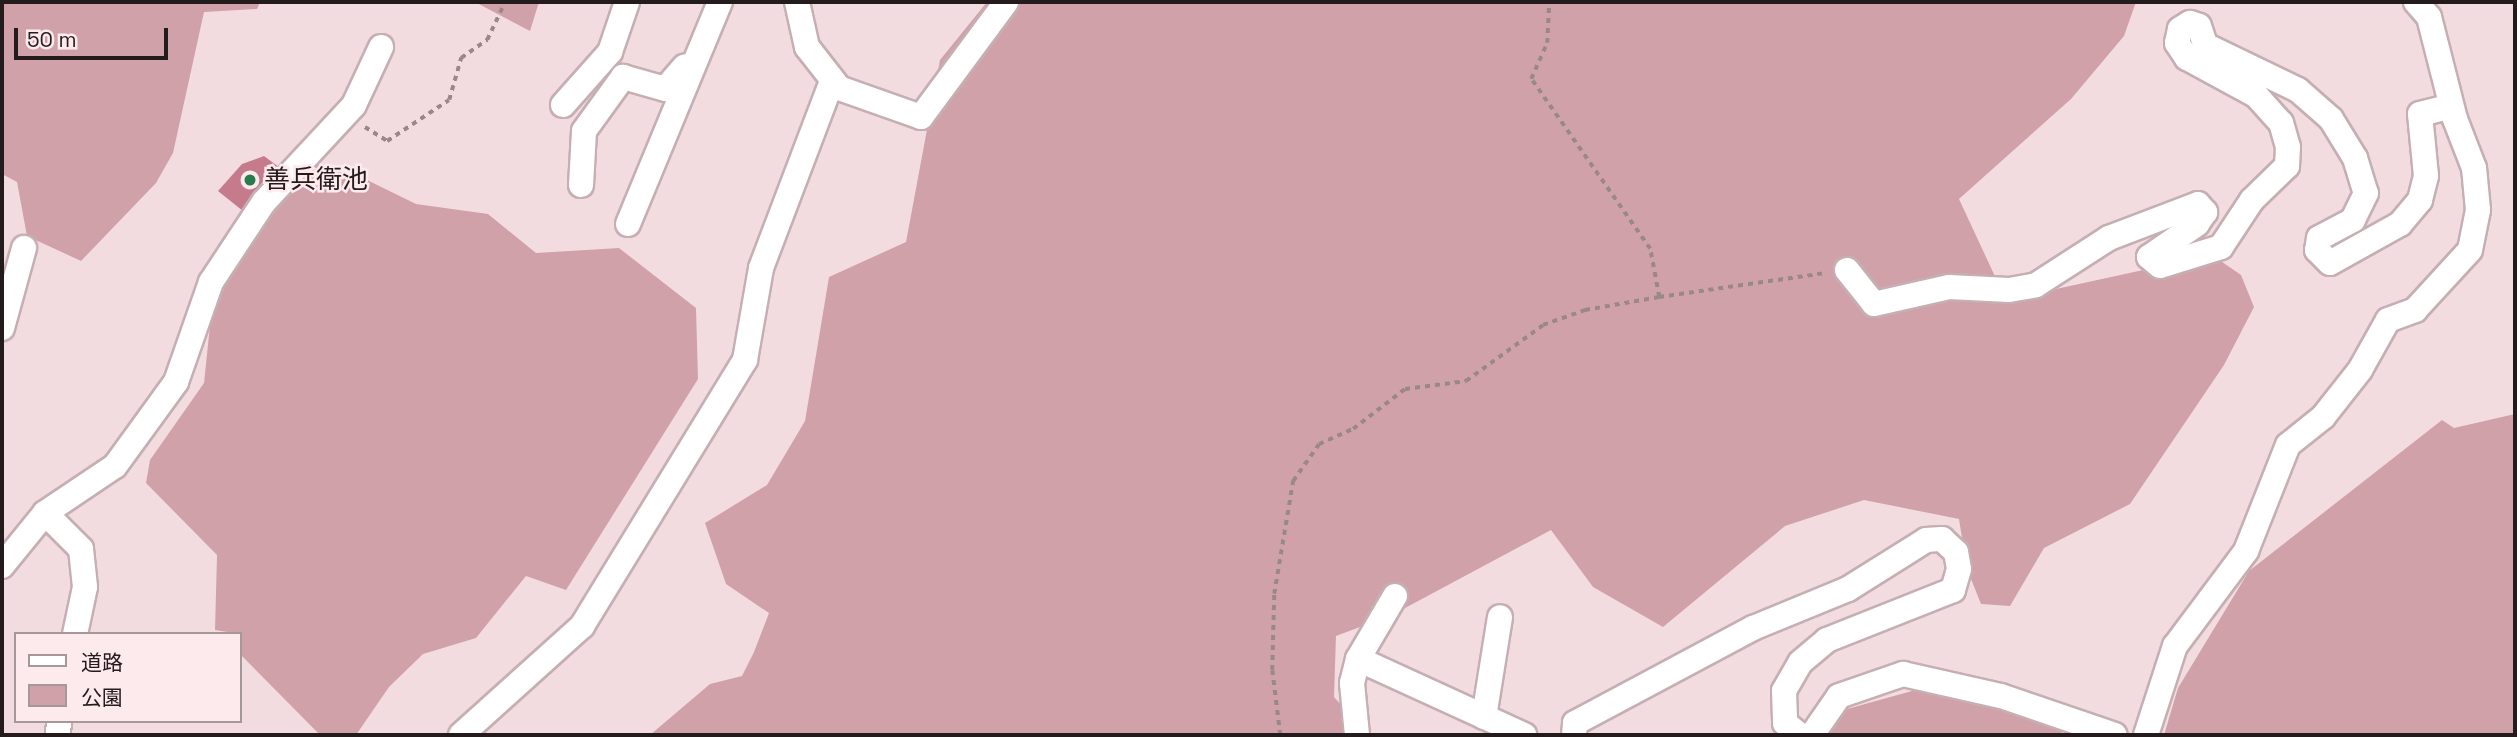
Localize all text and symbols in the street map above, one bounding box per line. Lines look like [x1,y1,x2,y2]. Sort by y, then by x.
scale bar [18,14,172,58]
text: 50 m [27,26,77,53]
place label: 善兵衛池 [264,164,368,196]
marker: 善兵衛池 [242,172,258,188]
legend [14,632,242,723]
text: 道路 [81,649,123,676]
text: 公園 [81,684,123,711]

